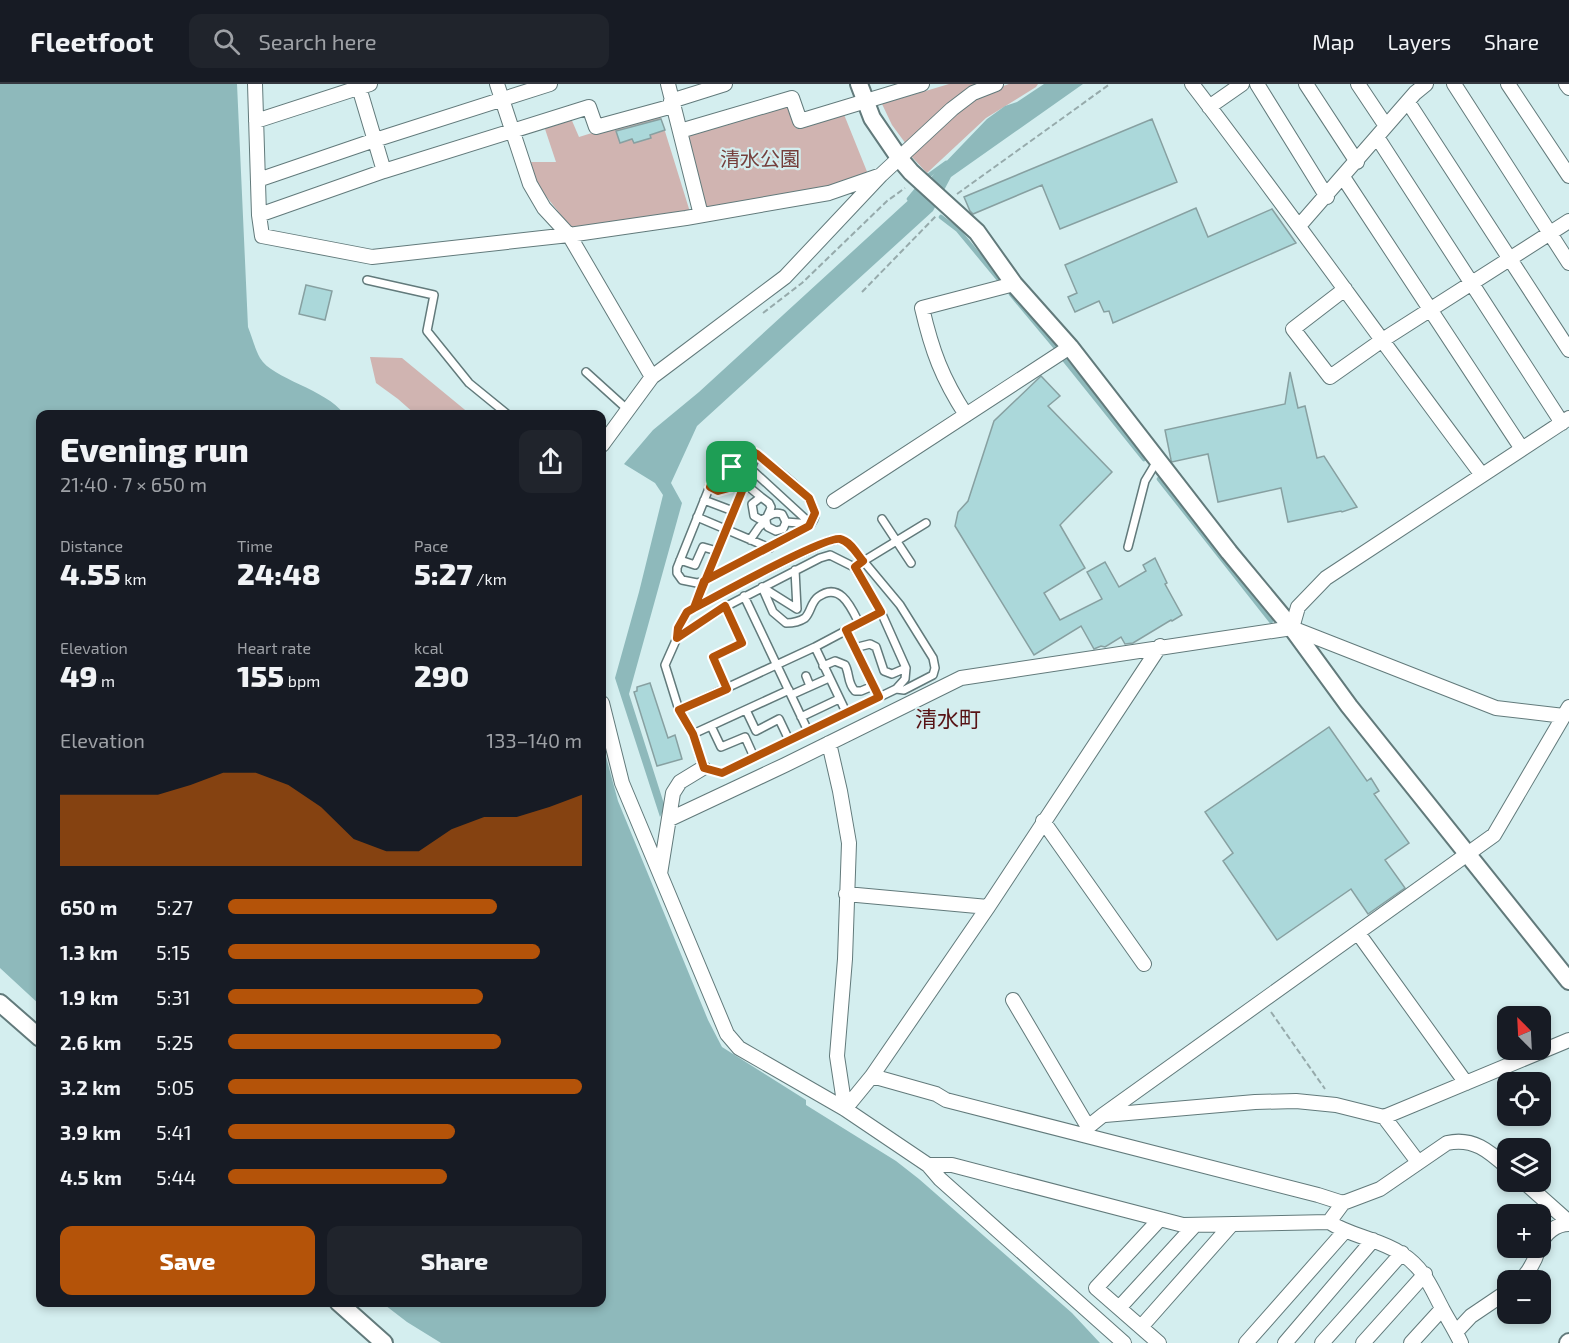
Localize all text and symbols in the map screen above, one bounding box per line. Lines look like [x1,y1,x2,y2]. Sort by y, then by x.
search box [189,14,609,68]
text: Fleetfoot [30,24,153,58]
icon: search [210,25,243,58]
text: Search here [258,28,377,54]
text: Map [1312,29,1354,54]
text: Layers [1387,29,1451,54]
text: Share [1484,29,1539,54]
park label: 清水公園 [720,146,800,170]
text: Evening run [60,429,249,469]
button: share [519,430,582,493]
pin [706,441,757,492]
icon: arrive [715,450,748,483]
text: 21:40 · 7 × 650 m [60,472,207,496]
text: Distance [60,536,123,555]
text: Time [237,536,273,555]
text: Pace [414,536,448,555]
text: 4.55 [60,555,121,591]
text: 24:48 [237,555,321,591]
text: 5:27 [414,555,473,591]
text: km [121,569,146,588]
text: /km [473,569,507,588]
text: Elevation [60,638,128,657]
text: Heart rate [237,638,311,657]
text: kcal [414,638,443,657]
text: 49 [60,657,97,693]
text: 155 [237,657,284,693]
text: 290 [414,657,469,693]
text: m [97,671,115,690]
text: bpm [284,671,320,690]
district label: 清水町 [915,705,981,731]
text: Elevation [60,728,145,752]
text: 133–140 m [486,728,582,752]
text: 650 m [60,895,117,919]
text: 5:27 [156,895,193,919]
text: 1.3 km [60,940,118,964]
text: 5:15 [156,940,190,964]
text: 1.9 km [60,985,118,1009]
text: 5:31 [156,985,191,1009]
north arrow [1497,1006,1551,1060]
map controls [1497,1006,1551,1324]
text: 2.6 km [60,1030,121,1054]
text: 5:25 [156,1030,193,1054]
button: locate [1497,1072,1551,1126]
text: 3.2 km [60,1075,121,1099]
text: 5:05 [156,1075,194,1099]
text: 3.9 km [60,1120,121,1144]
text: 5:41 [156,1120,192,1144]
button: layers [1497,1138,1551,1192]
text: 4.5 km [60,1165,122,1189]
text: 5:44 [156,1165,196,1189]
button: + [1497,1204,1551,1258]
button: Save [60,1226,315,1295]
button: Share [327,1226,582,1295]
button: − [1497,1270,1551,1324]

